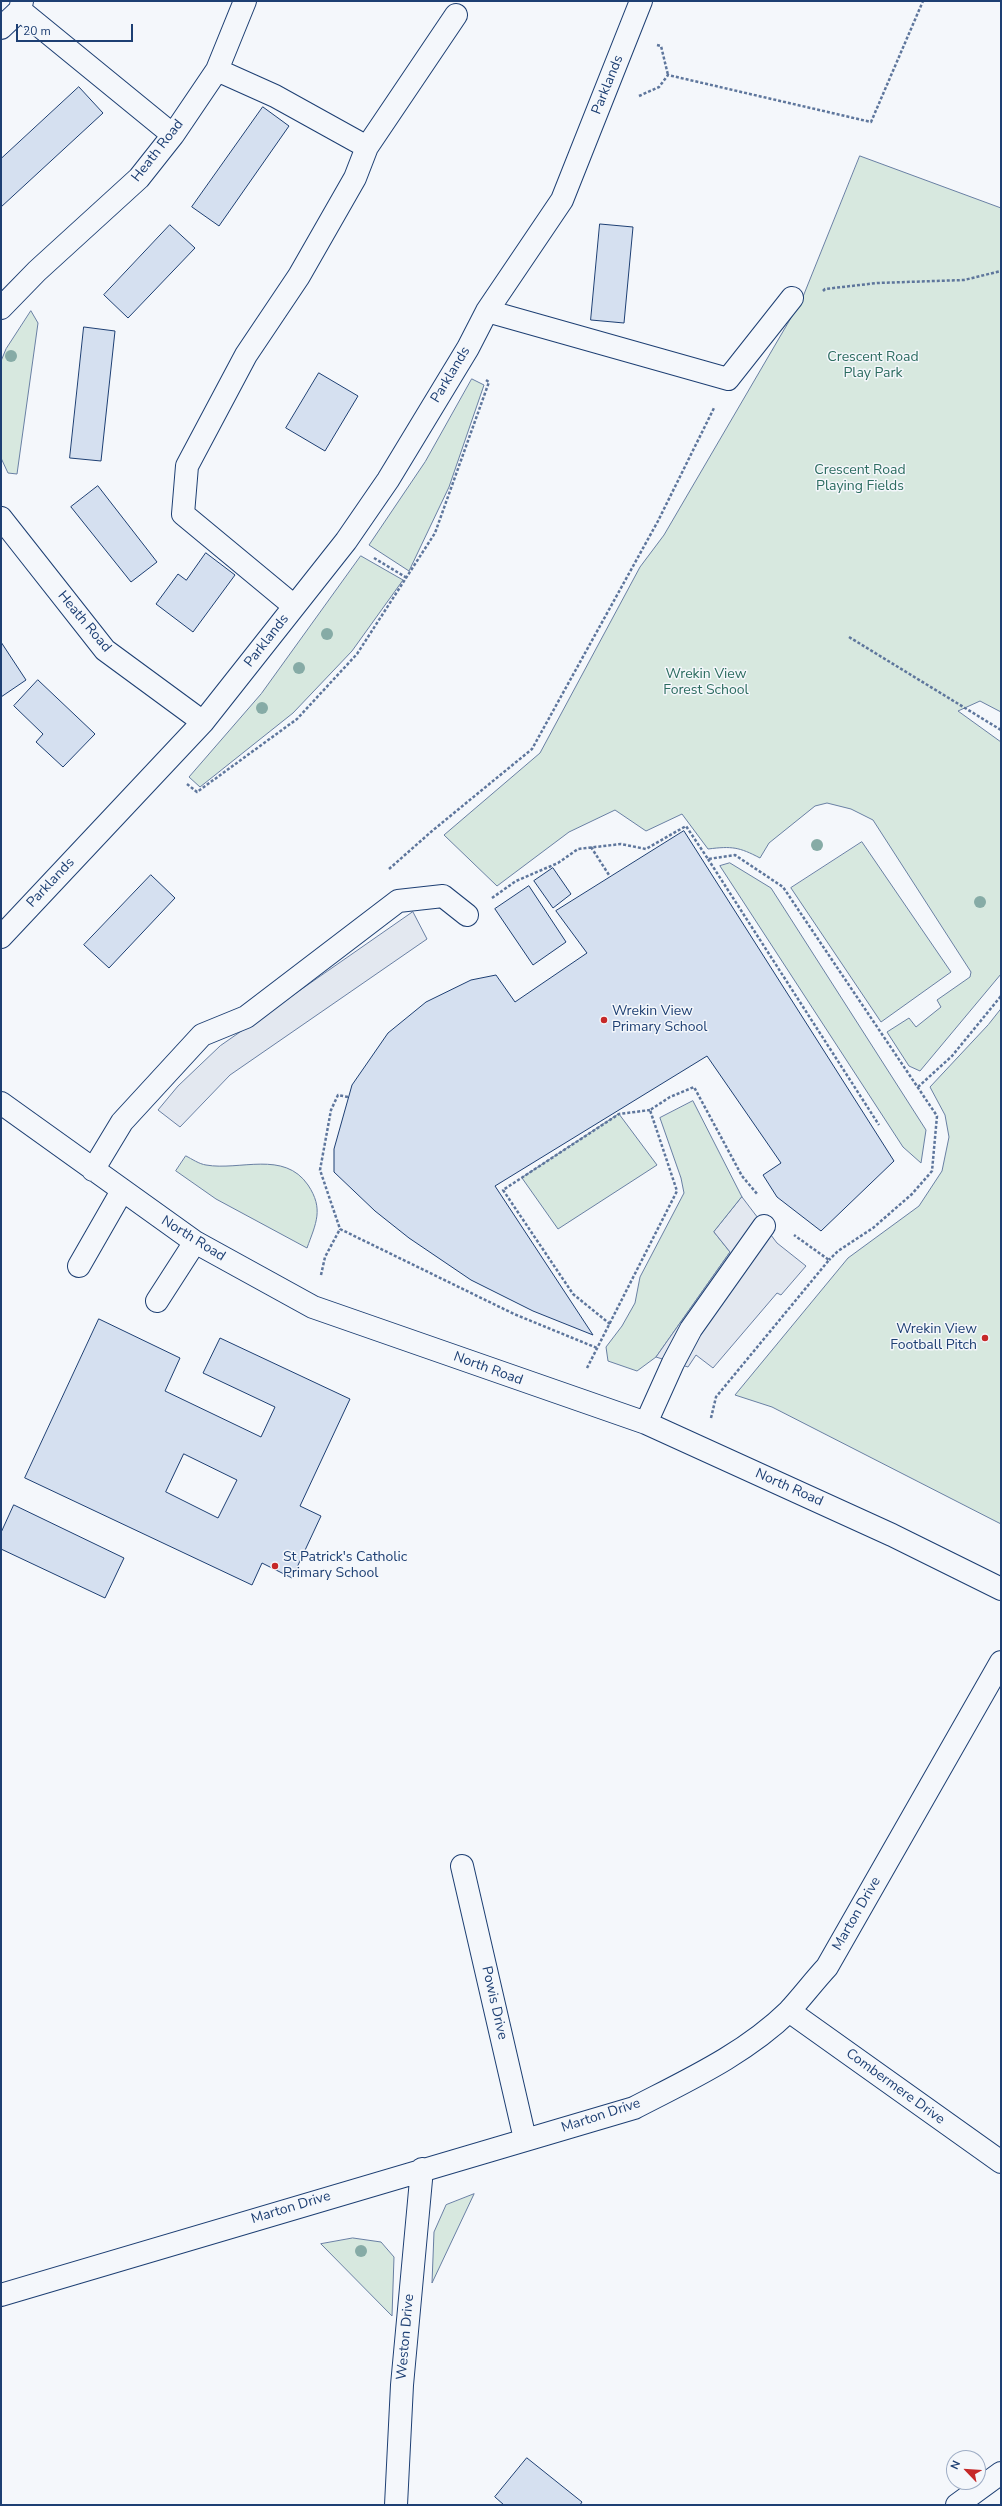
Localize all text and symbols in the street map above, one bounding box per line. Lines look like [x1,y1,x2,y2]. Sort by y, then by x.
scale bar [18,16,135,42]
text: 20 m [23,23,51,39]
street label: Parklands [589,53,627,117]
street label: Heath Road [128,116,188,186]
street label: Parklands [428,344,474,406]
park label: Crescent Road Play Park [827,350,919,382]
park label: Crescent Road Playing Fields [814,463,906,496]
street label: Heath Road [54,588,114,656]
street label: Parklands [241,611,293,671]
park label: Wrekin View Forest School [663,667,749,700]
street label: Parklands [24,854,78,912]
place label: Wrekin View Primary School [612,1004,707,1036]
marker: Wrekin View Primary School [599,1015,609,1025]
street label: North Road [158,1213,228,1265]
place label: Wrekin View Football Pitch [890,1322,977,1354]
marker: Wrekin View Football Pitch [980,1333,990,1343]
street label: North Road [451,1349,525,1389]
street label: North Road [752,1466,826,1510]
place label: St Patrick's Catholic Primary School [283,1550,407,1582]
marker: St Patrick's Catholic Primary School [270,1561,280,1571]
street label: Marton Drive [829,1874,885,1954]
street label: Powis Drive [477,1965,511,2041]
street label: Combermere Drive [842,2046,948,2128]
street label: Marton Drive [559,2095,643,2137]
street label: Marton Drive [249,2188,333,2228]
street label: Weston Drive [394,2293,418,2381]
north arrow [946,2450,986,2490]
text: N [947,2458,964,2472]

